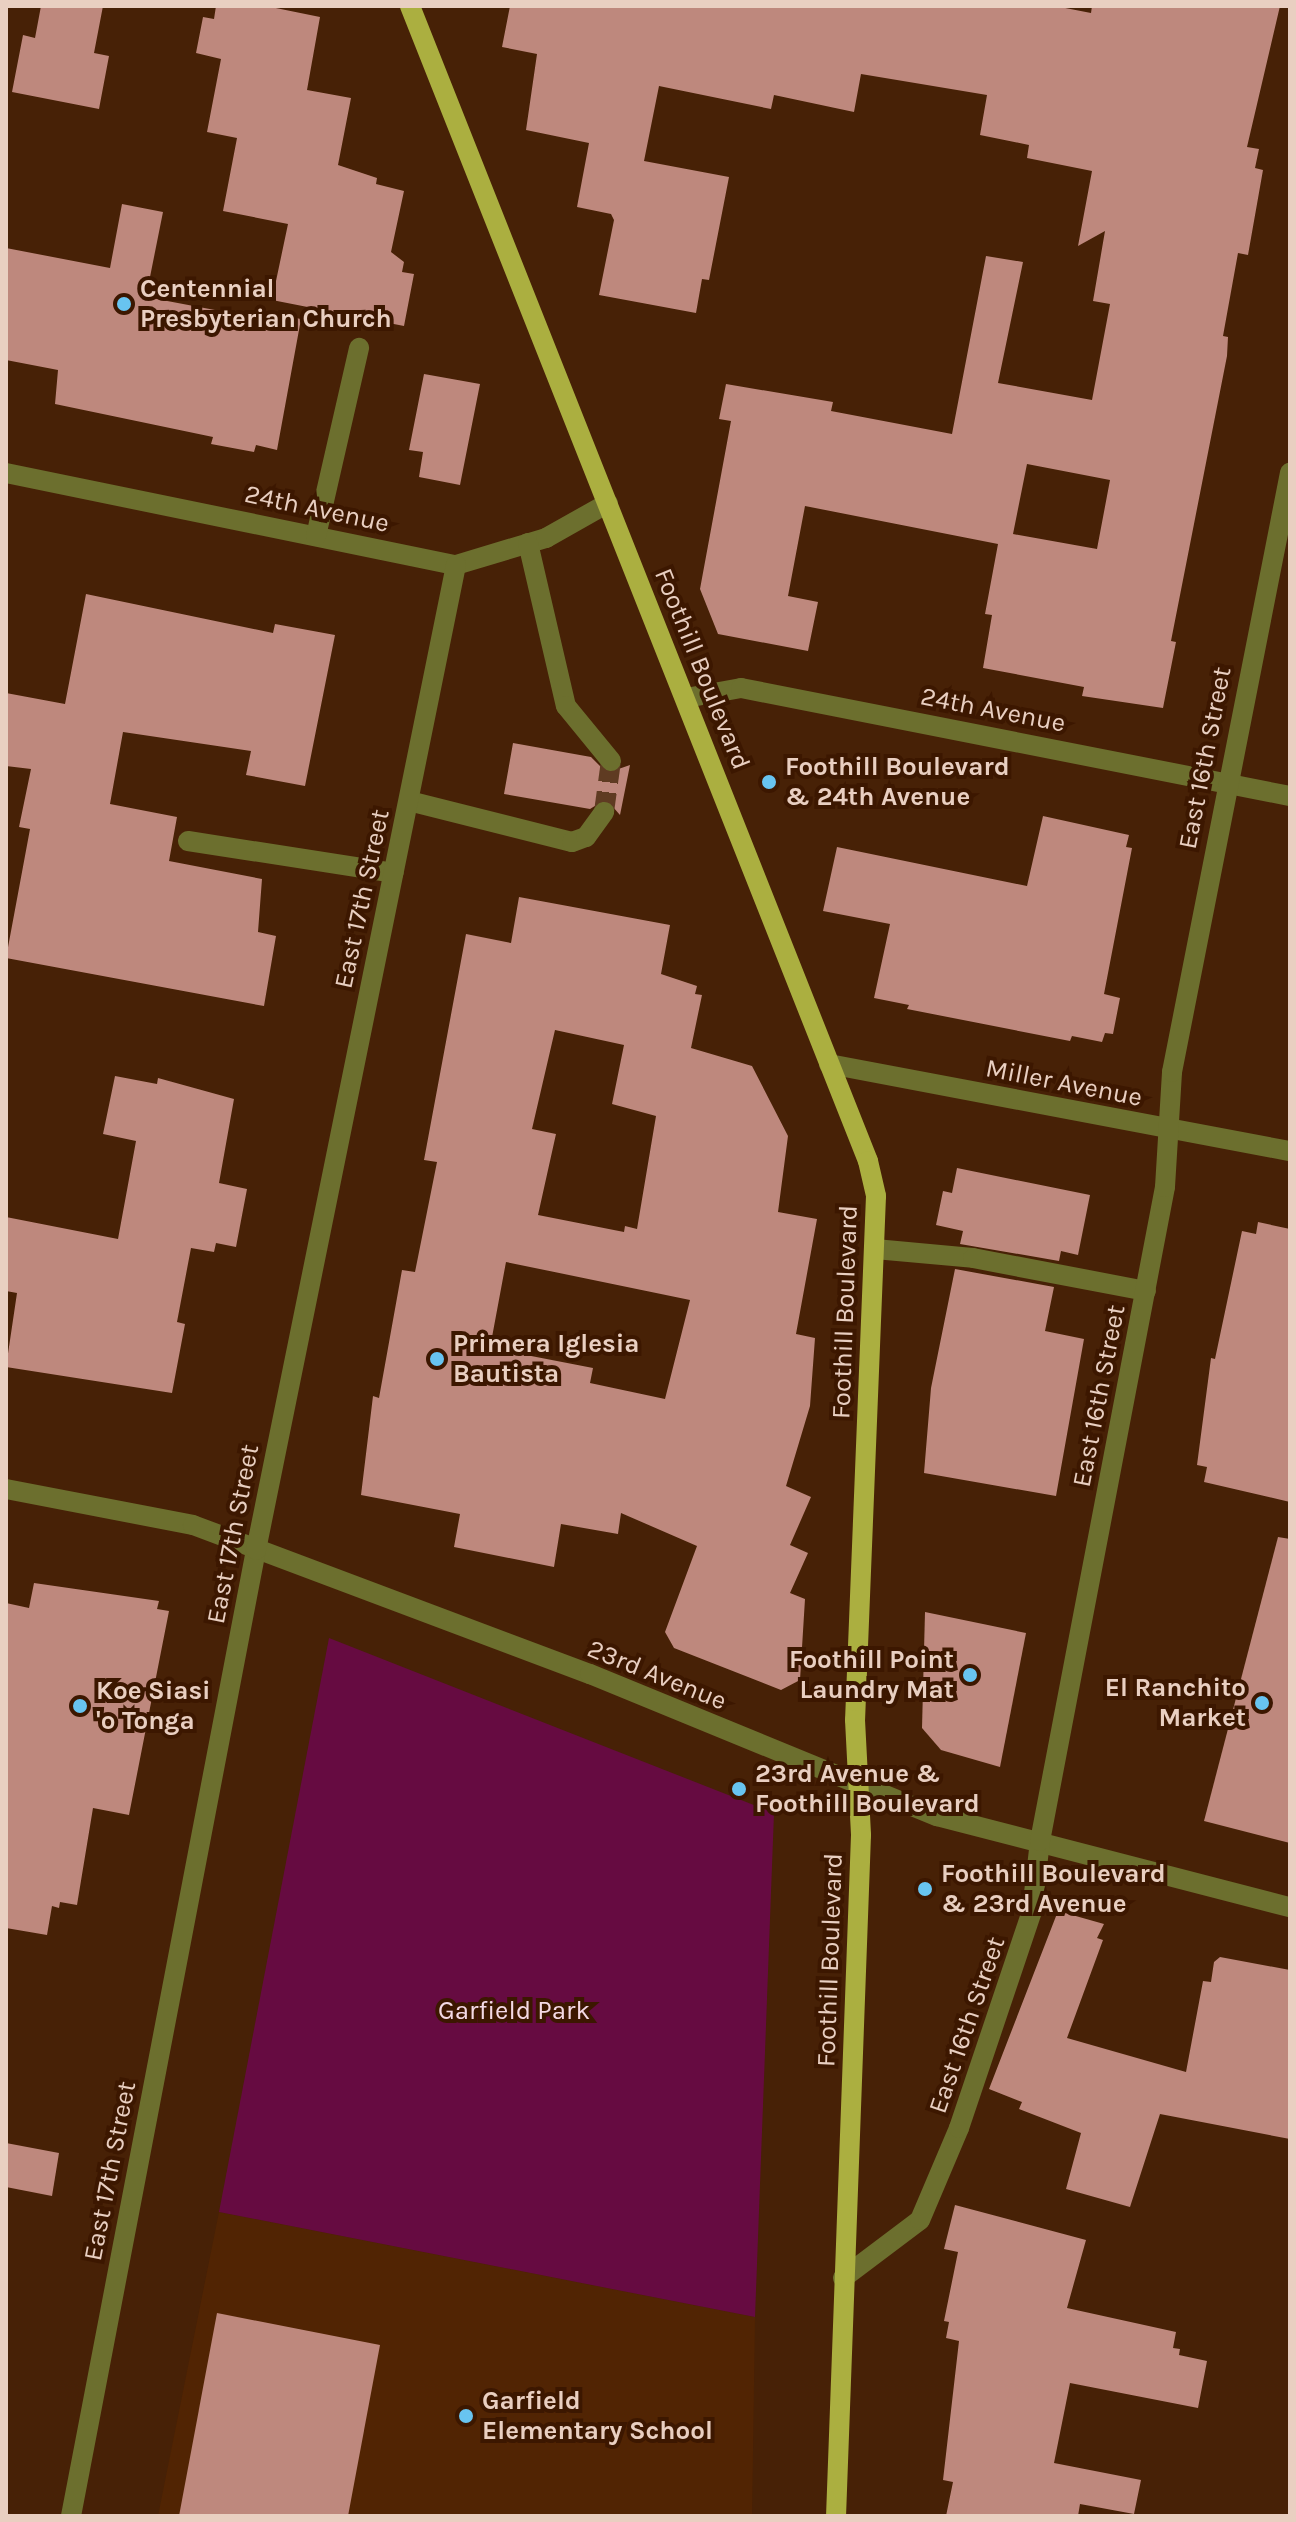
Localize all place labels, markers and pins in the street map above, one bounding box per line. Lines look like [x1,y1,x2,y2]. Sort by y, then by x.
place label: Centennial Presbyterian Church [140,273,392,334]
marker: Centennial Presbyterian Church [115,295,133,313]
place label: Foothill Boulevard & 24th Avenue [785,751,1010,812]
marker: Foothill Boulevard & 24th Avenue [760,773,778,791]
place label: Primera Iglesia Bautista [453,1328,639,1390]
marker: Primera Iglesia Bautista [428,1350,446,1368]
place label: Foothill Point Laundry Mat [789,1644,954,1706]
marker: Foothill Point Laundry Mat [961,1666,979,1684]
place label: El Ranchito Market [1105,1672,1246,1734]
place label: Koe Siasi 'o Tonga [96,1675,211,1736]
marker: El Ranchito Market [1253,1694,1271,1712]
marker: Koe Siasi 'o Tonga [71,1697,89,1715]
place label: 23rd Avenue & Foothill Boulevard [755,1758,980,1820]
marker: 23rd Avenue & Foothill Boulevard [730,1780,748,1798]
place label: Foothill Boulevard & 23rd Avenue [941,1858,1166,1920]
marker: Foothill Boulevard & 23rd Avenue [916,1880,934,1898]
place label: Garfield Elementary School [482,2385,713,2446]
marker: Garfield Elementary School [457,2407,475,2425]

